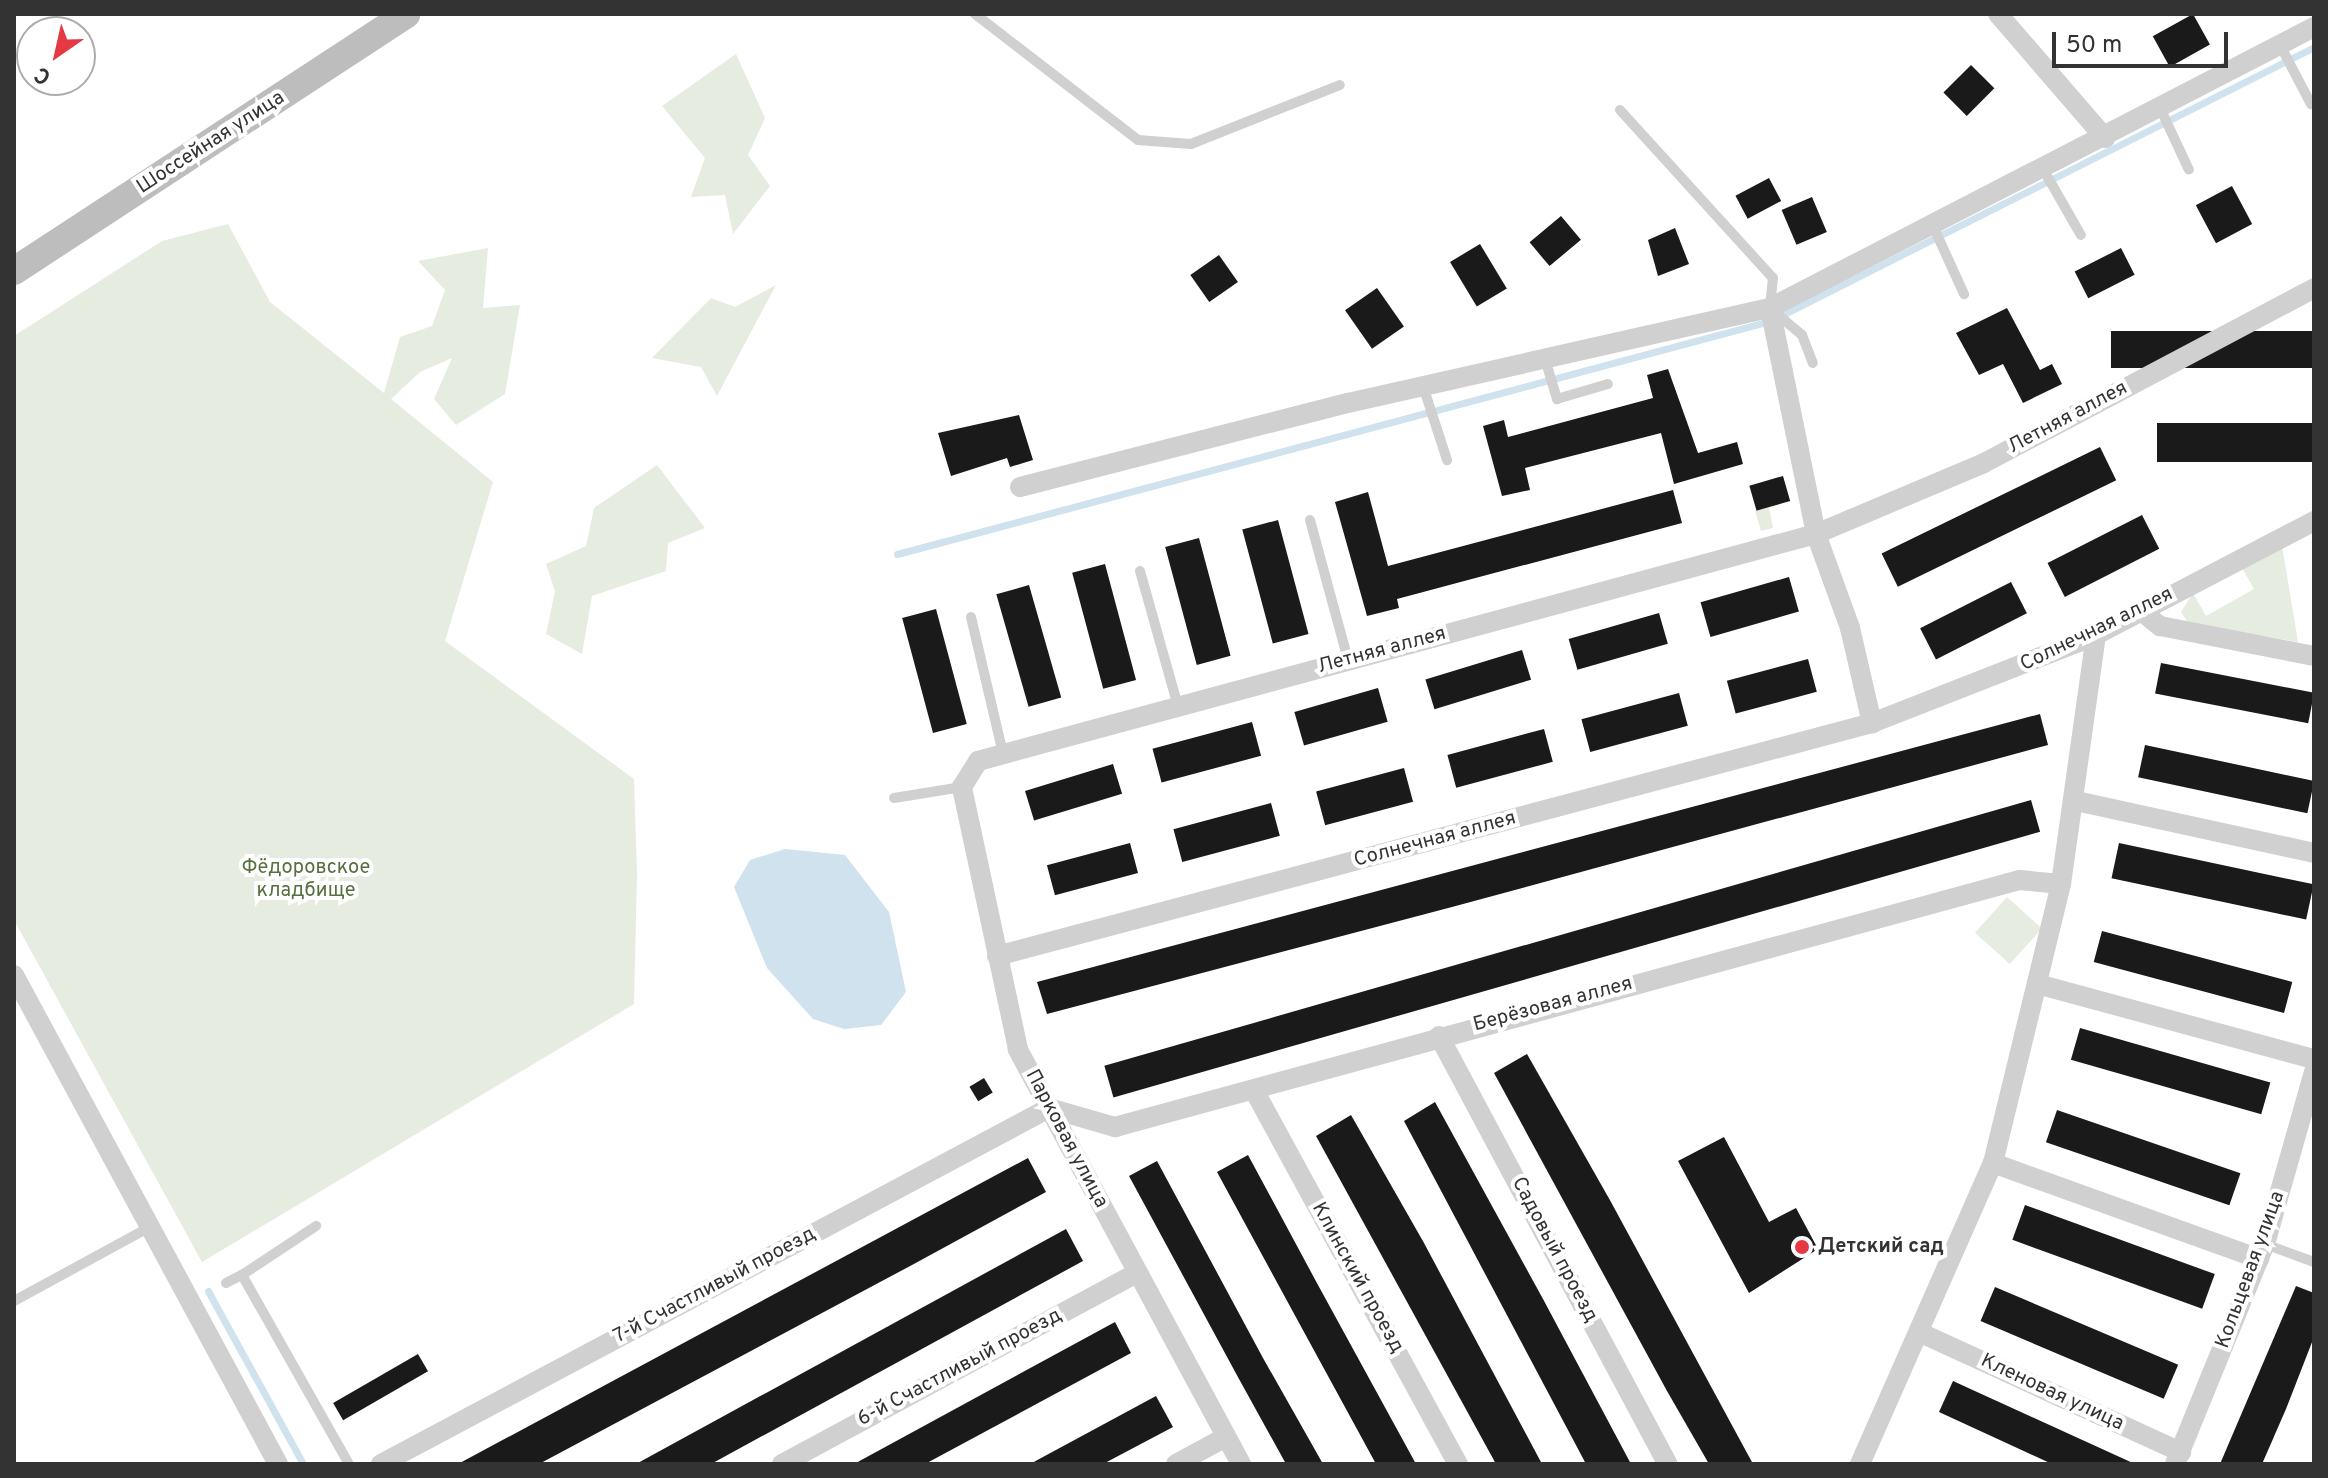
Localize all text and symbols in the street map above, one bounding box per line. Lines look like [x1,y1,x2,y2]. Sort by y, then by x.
north arrow [16,16,96,96]
scale bar [2056,16,2232,66]
text: 50 m [2066,31,2122,61]
text: С [30,60,57,90]
street label: Шоссейная улица [133,86,289,200]
street label: Летняя аллея [2004,376,2132,460]
street label: Солнечная аллея [2017,583,2177,677]
street label: Летняя аллея [1315,622,1449,680]
street label: Солнечная аллея [1351,807,1519,873]
park label: Фёдоровское кладбище [242,856,370,903]
street label: Берёзовая аллея [1471,972,1635,1038]
street label: Парковая улица [1019,1066,1113,1212]
street label: Садовый проезд [1506,1173,1602,1327]
street label: Кольцевая улица [2211,1188,2291,1352]
street label: Клинский проезд [1306,1198,1408,1358]
street label: 7-й Счастливый проезд [610,1223,820,1349]
place label: Детский сад [1818,1235,1944,1259]
marker: Детский сад [1793,1238,1811,1256]
street label: 6-й Счастливый проезд [854,1304,1066,1432]
street label: Кленовая улица [1977,1349,2127,1437]

